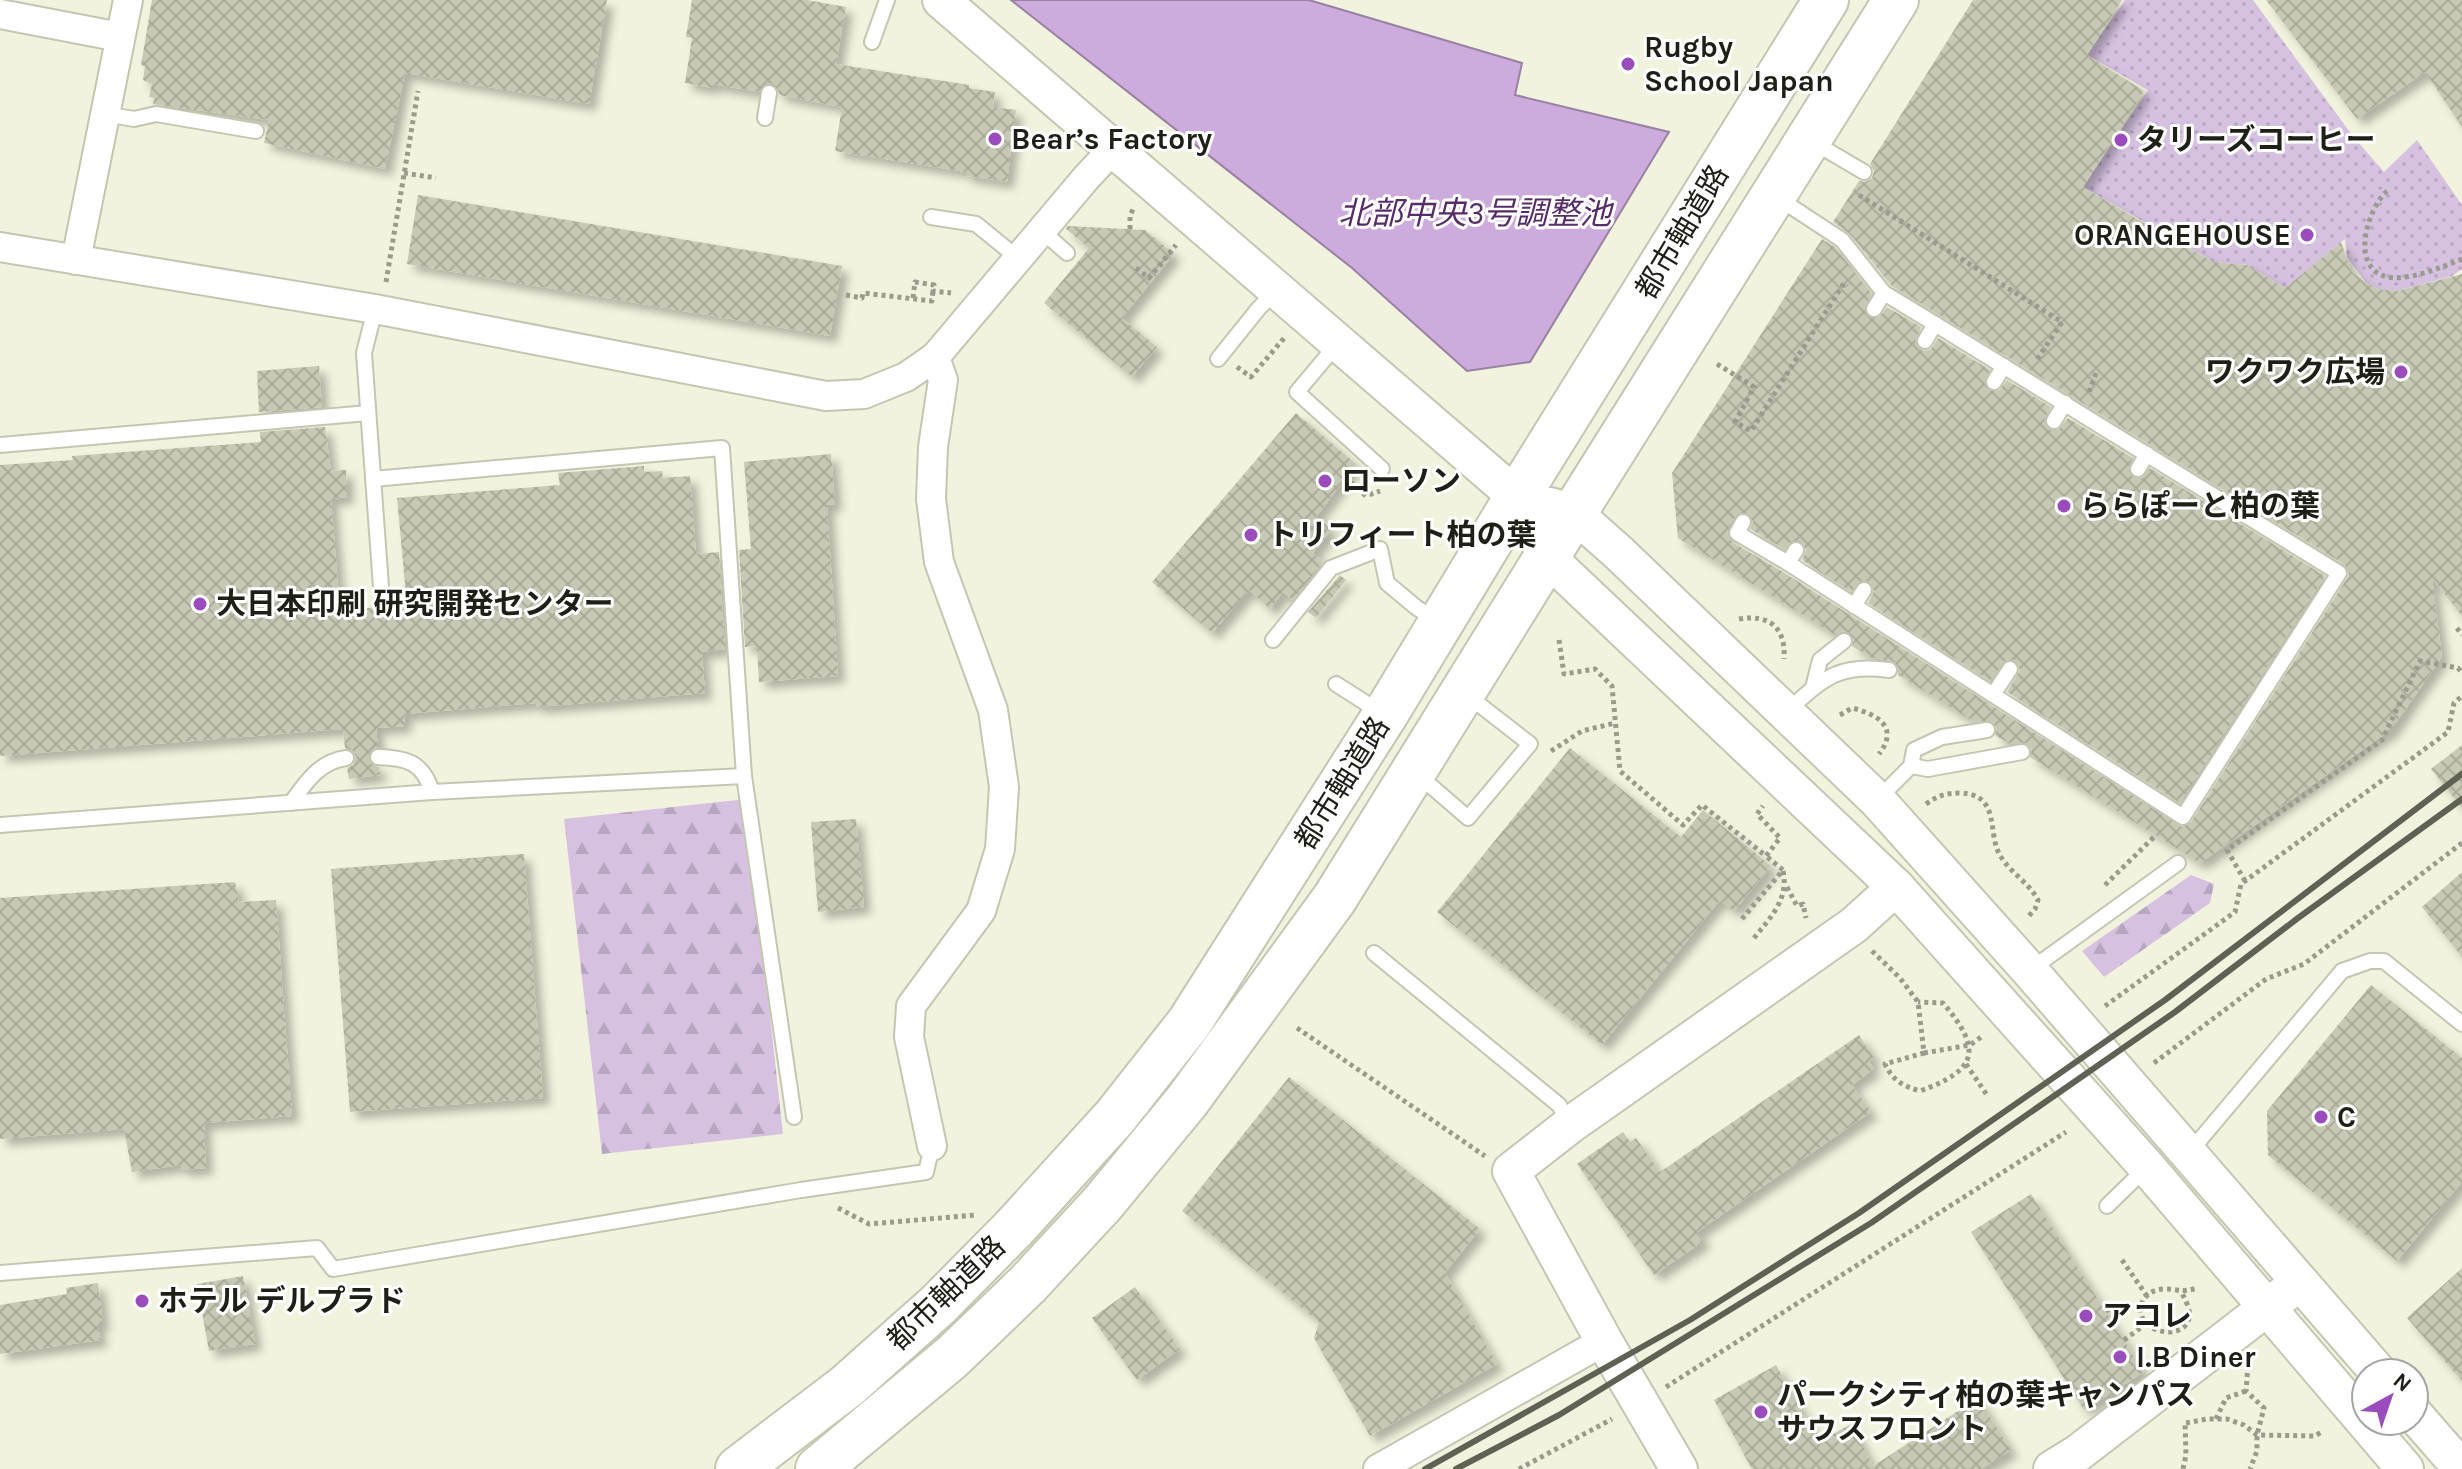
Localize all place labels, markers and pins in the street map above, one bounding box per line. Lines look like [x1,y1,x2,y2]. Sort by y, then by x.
place label: Rugby School Japan [1644,29,1834,99]
marker: Rugby School Japan [1619,55,1637,73]
place label: Bear’s Factory [1011,121,1212,157]
place label: タリーズコーヒー [2137,122,2376,158]
marker: Bear’s Factory [986,130,1004,148]
marker: タリーズコーヒー [2112,131,2130,149]
place label: ORANGEHOUSE [2074,217,2291,253]
marker: ORANGEHOUSE [2298,226,2316,244]
place label: ワクワク広場 [2205,354,2385,390]
marker: ワクワク広場 [2392,363,2410,381]
place label: ローソン [1341,463,1461,499]
marker: ローソン [1316,472,1334,490]
place label: ららぽーと柏の葉 [2080,488,2320,524]
marker: ららぽーと柏の葉 [2055,497,2073,515]
place label: トリフィート柏の葉 [1267,517,1536,553]
marker: トリフィート柏の葉 [1242,526,1260,544]
place label: 大日本印刷 研究開発センター [216,586,614,622]
marker: 大日本印刷 研究開発センター [191,595,209,613]
place label: C [2337,1099,2356,1135]
marker: C [2312,1108,2330,1126]
place label: ホテル デルプラド [158,1283,406,1319]
marker: ホテル デルプラド [133,1292,151,1310]
place label: アコレ [2102,1298,2192,1334]
marker: アコレ [2077,1307,2095,1325]
place label: I.B Diner [2136,1339,2256,1375]
marker: I.B Diner [2111,1348,2129,1366]
place label: パークシティ柏の葉キャンパス サウスフロント [1777,1377,2195,1447]
marker: パークシティ柏の葉キャンパス サウスフロント [1752,1403,1770,1421]

